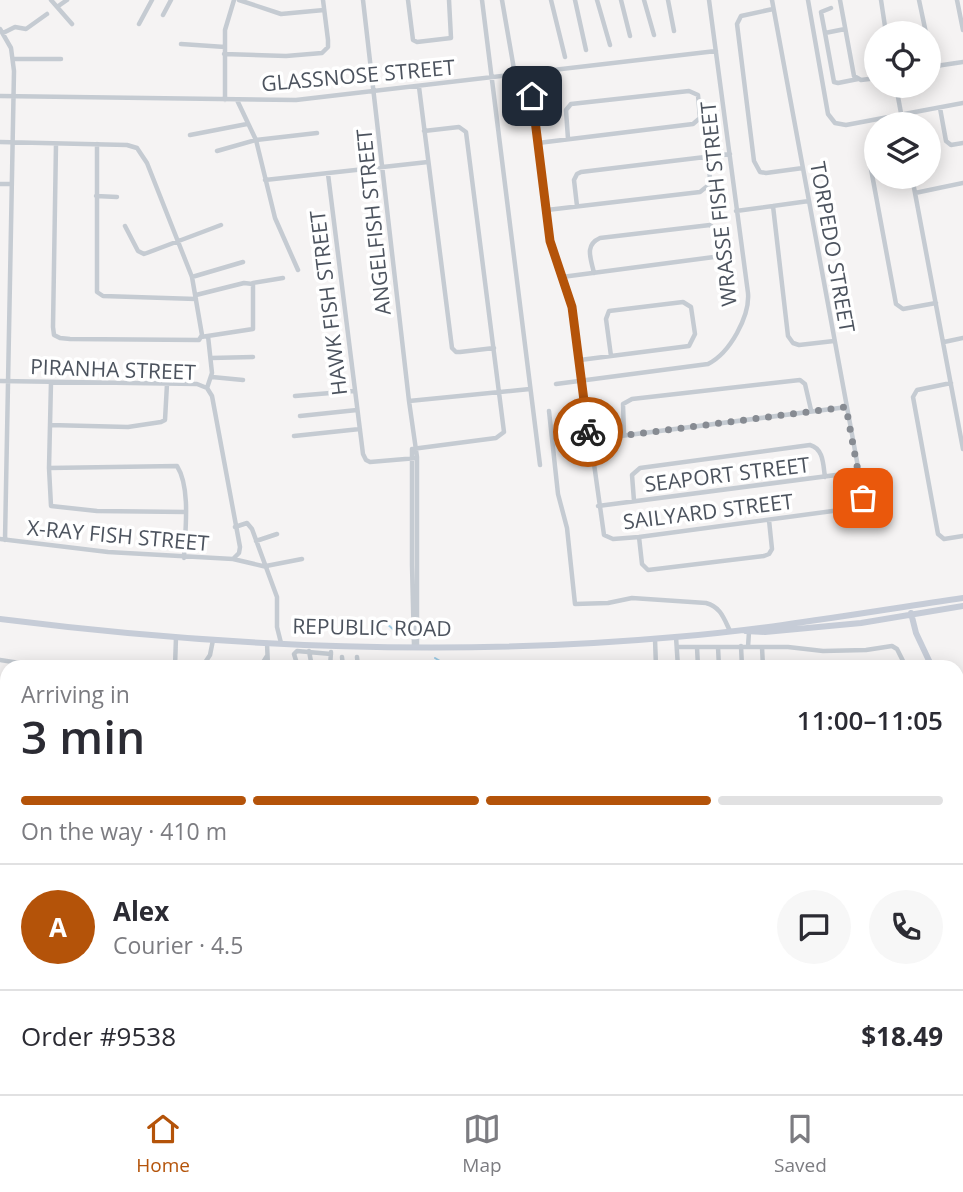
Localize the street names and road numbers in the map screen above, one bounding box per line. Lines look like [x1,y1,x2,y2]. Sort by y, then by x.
street label: GLASSNOSE STREET [260,53,456,97]
street label: WRASSE FISH STREET [693,100,743,308]
street label: ANGELFISH STREET [349,127,397,316]
street label: TORPEDO STREET [804,159,862,335]
street label: HAWK FISH STREET [303,208,353,397]
street label: PIRANHA STREET [30,352,197,386]
street label: SEAPORT STREET [643,450,812,498]
street label: SAILYARD STREET [621,487,795,535]
street label: X-RAY FISH STREET [26,513,211,557]
street label: REPUBLIC ROAD [292,612,452,642]

